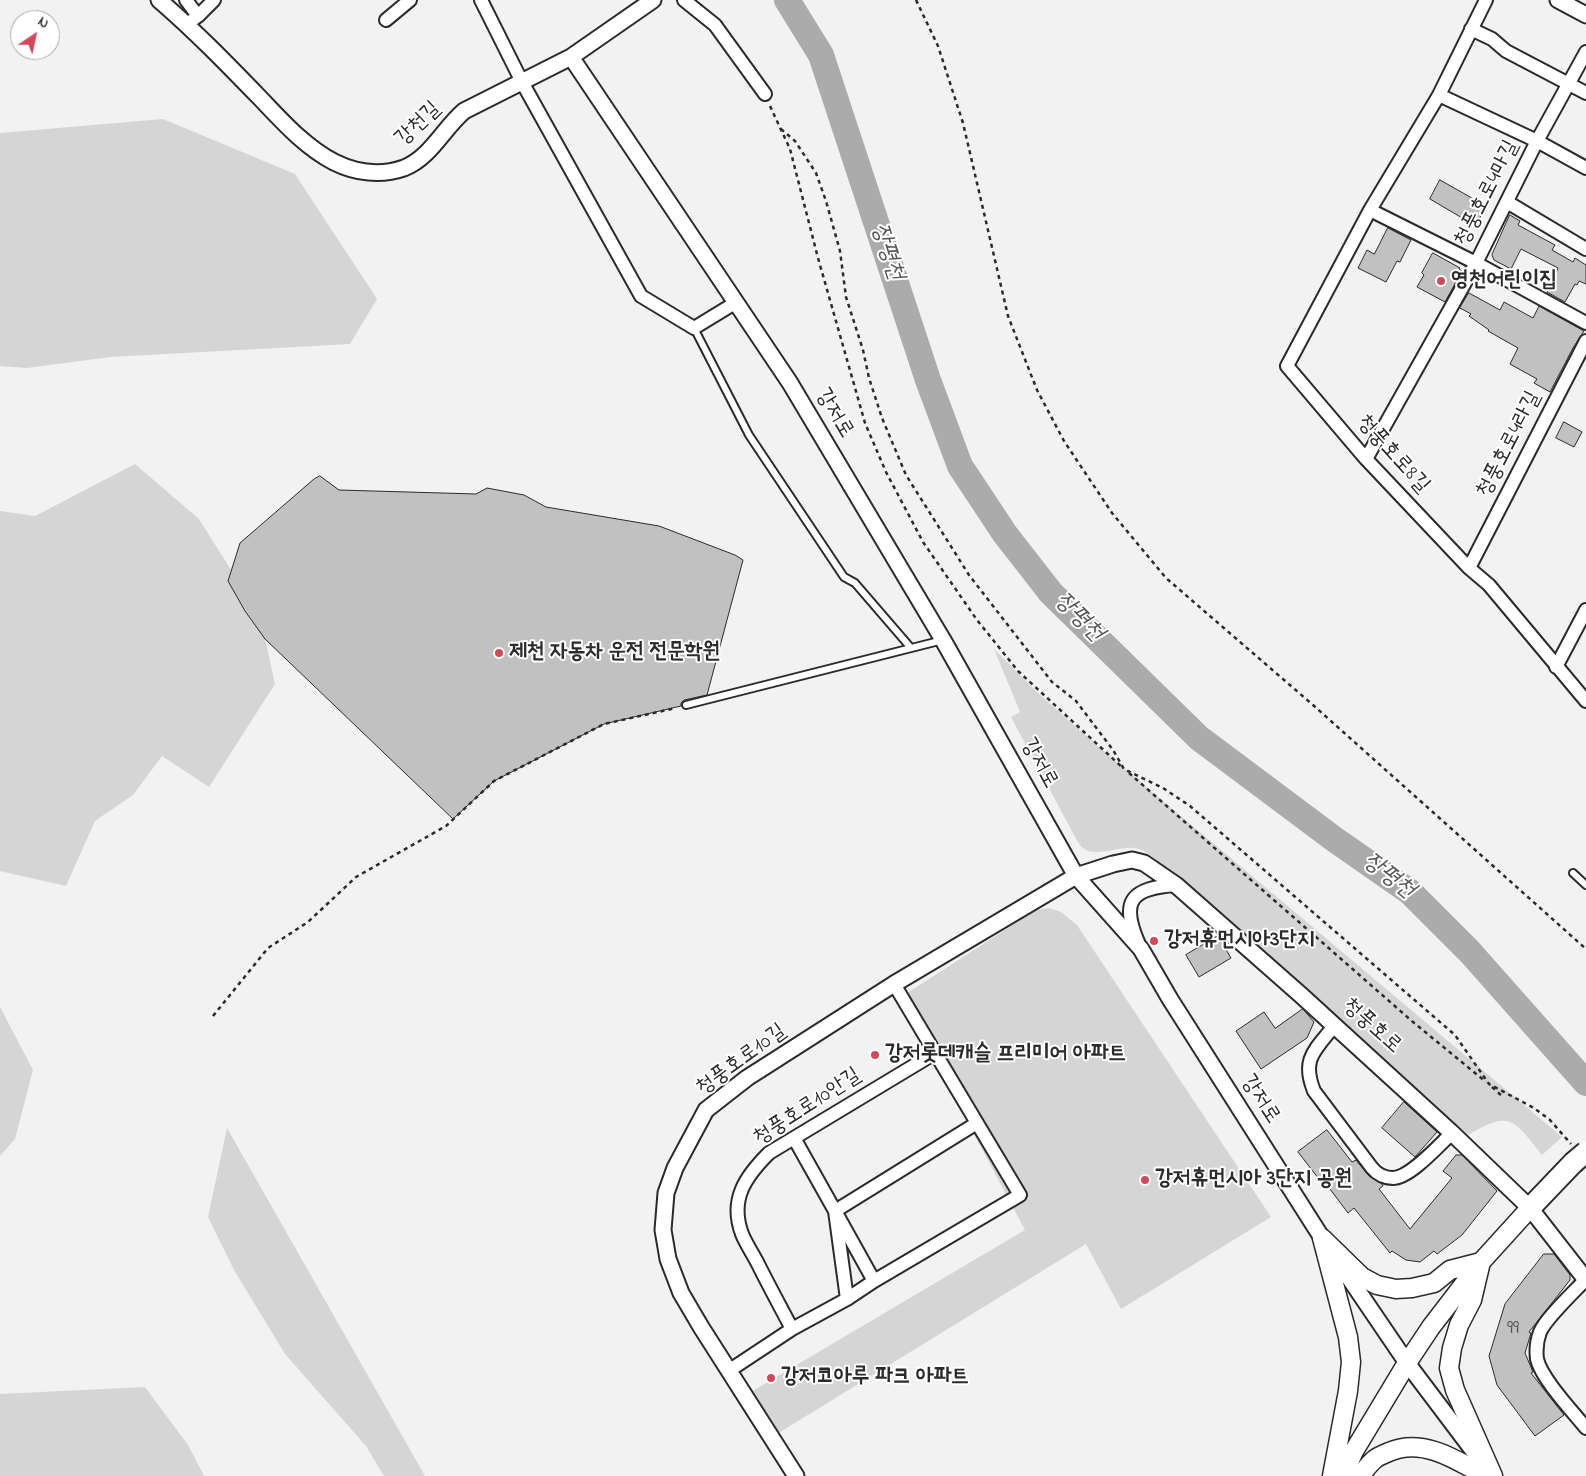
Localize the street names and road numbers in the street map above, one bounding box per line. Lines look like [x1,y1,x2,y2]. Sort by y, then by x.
street label: 강천길 [391,97,447,153]
street label: 청풍호로4마길 [1450,137,1526,251]
street label: 강저로 [808,384,858,444]
street label: 청풍호로4라길 [1472,388,1548,502]
street label: 청풍호로8길 [1350,410,1434,500]
street label: 강저로 [1014,734,1062,794]
street label: 청풍호로 [1336,993,1406,1061]
street label: 청풍호로10길 [692,1019,792,1103]
street label: 청풍호로10안길 [749,1064,867,1152]
street label: 강저로 [1233,1071,1285,1129]

